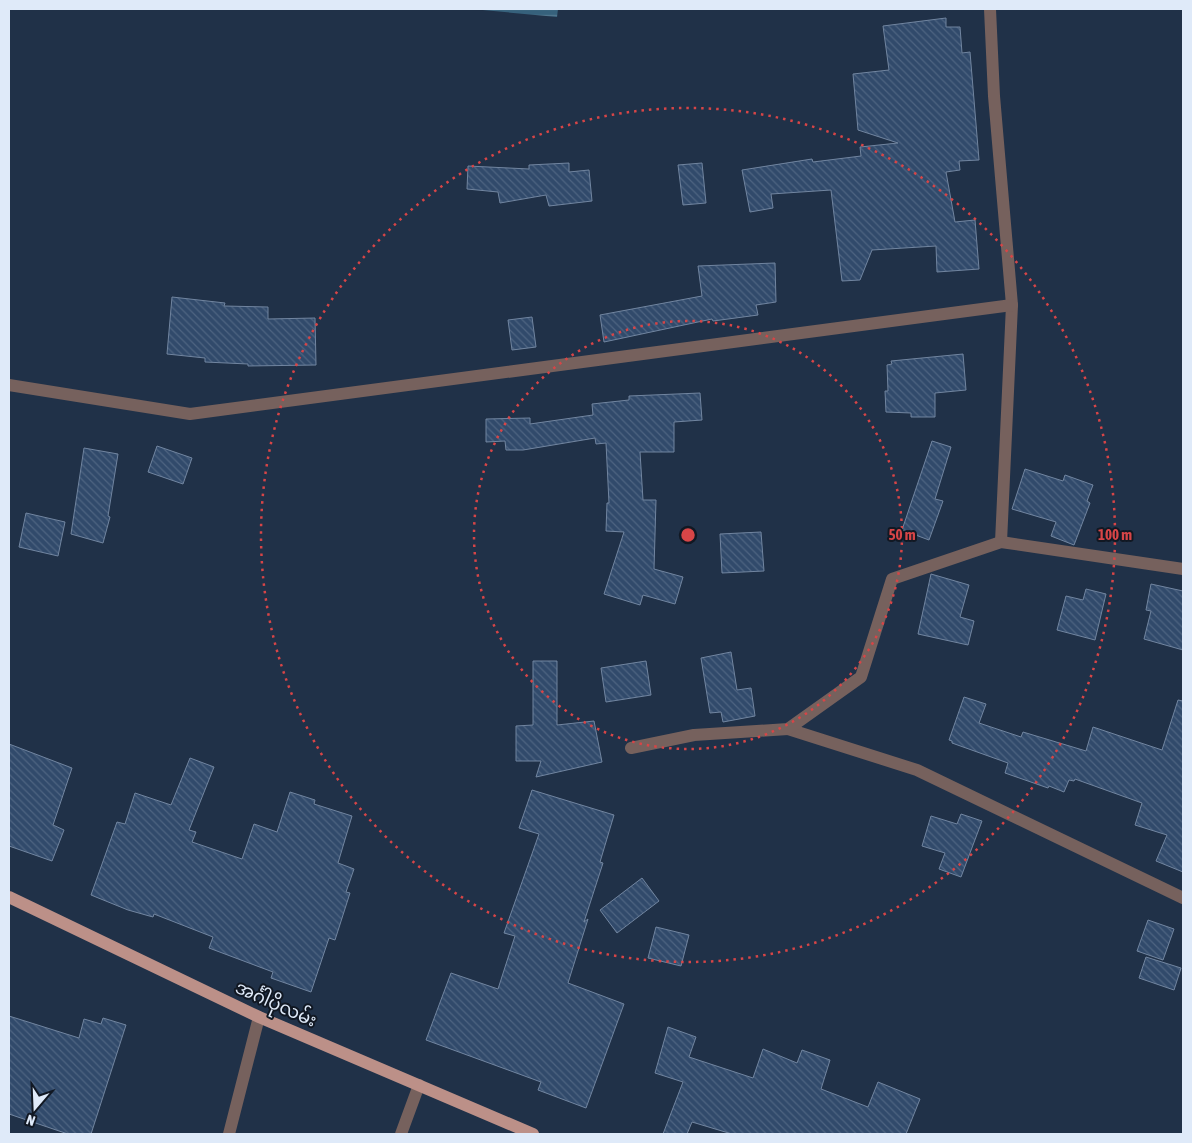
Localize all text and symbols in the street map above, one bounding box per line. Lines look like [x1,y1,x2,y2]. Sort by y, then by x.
centre of rings [679,526,697,544]
text: 50 m [889,526,916,543]
text: 100 m [1098,526,1132,543]
street label: အင်္ဂါပိုလမ်း [230,974,321,1035]
north arrow [10,1083,60,1133]
text: N [24,1111,37,1129]

